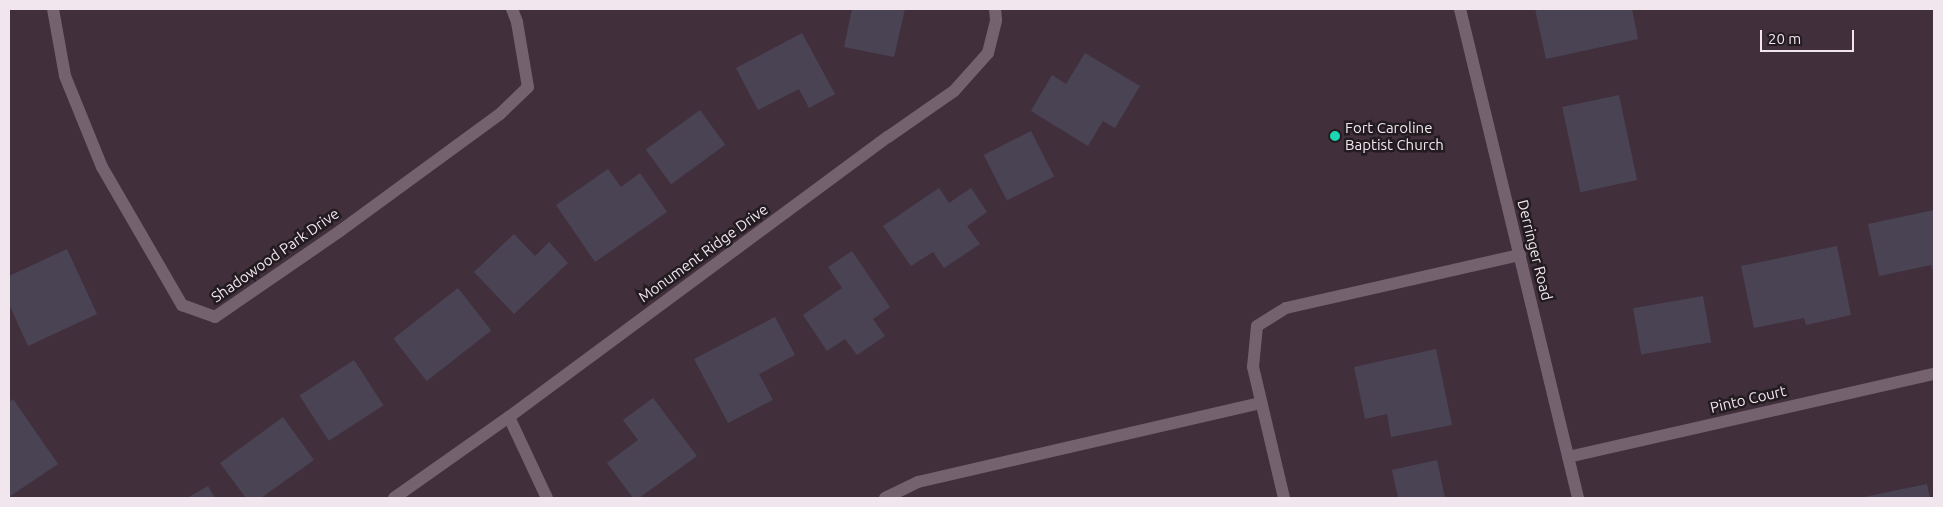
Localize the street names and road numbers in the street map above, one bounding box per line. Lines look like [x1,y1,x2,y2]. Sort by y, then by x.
street label: Derringer Road [1514,198,1556,302]
street label: Monument Ridge Drive [635,200,771,306]
street label: Shadowood Park Drive [208,204,342,306]
street label: Pinto Court [1708,382,1788,416]

